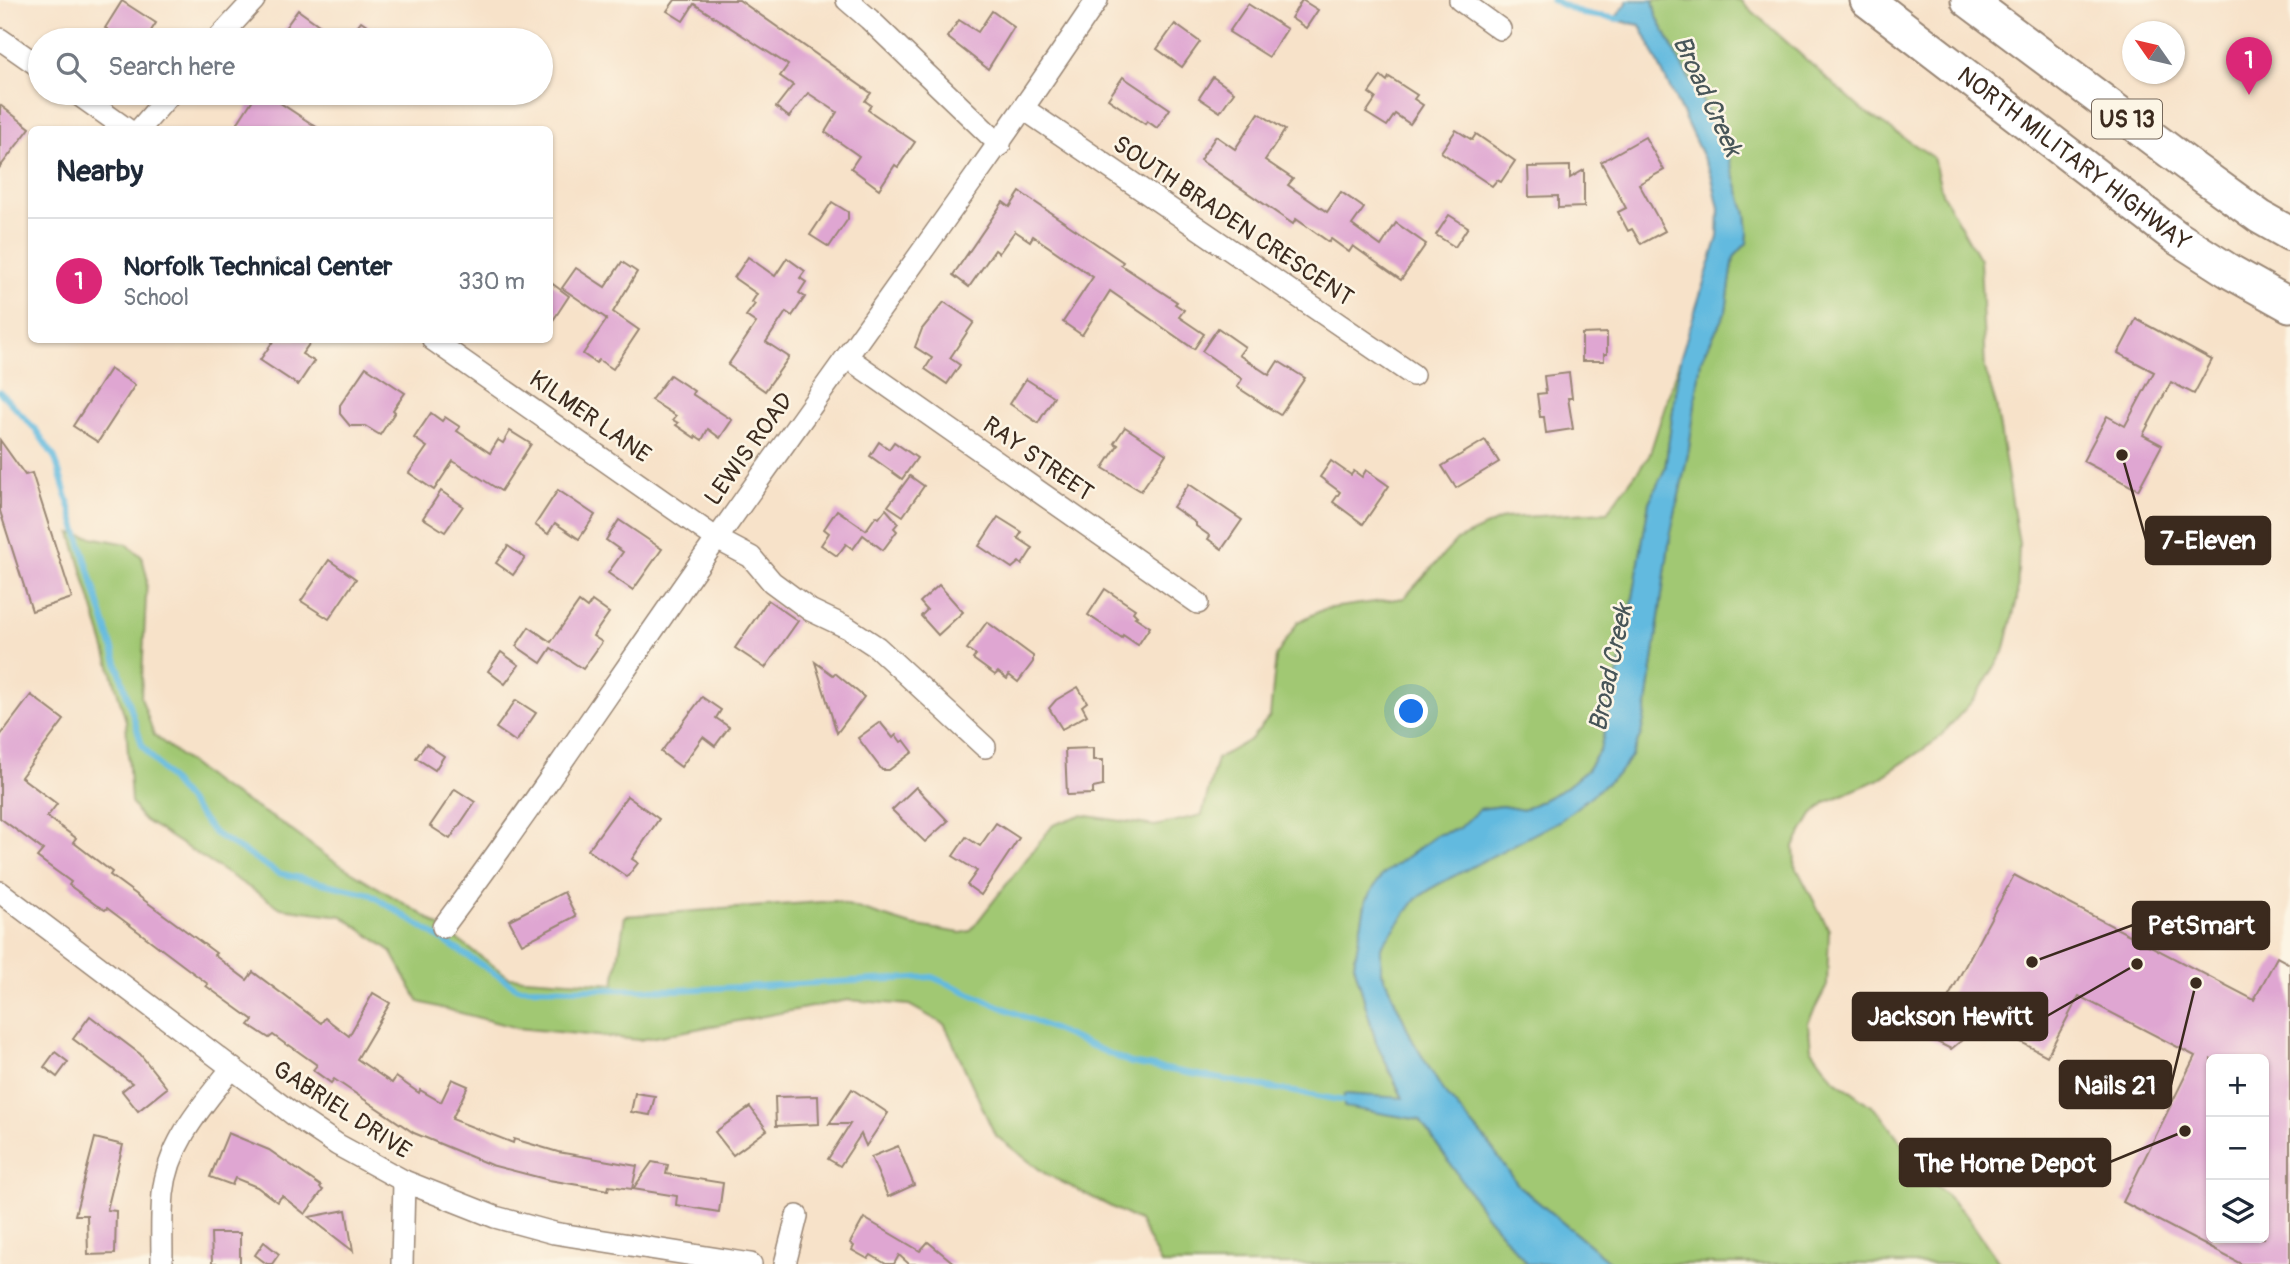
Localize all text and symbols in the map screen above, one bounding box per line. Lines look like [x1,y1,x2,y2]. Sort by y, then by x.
north arrow [2122,21,2185,84]
search box [28,28,553,105]
water label: Broad Creek [1665,31,1750,163]
pin: 1 [2226,37,2272,95]
icon: search [52,48,90,86]
text: Search here [108,51,235,83]
street label: NORTH MILITARY HIGHWAY [1952,60,2196,257]
road number: US 13 [2092,100,2162,138]
street label: SOUTH BRADEN CRESCENT [1107,130,1359,312]
text: Nearby [56,153,143,190]
text: Norfolk Technical Center [123,251,392,283]
text: 1 [75,267,84,296]
text: 330 m [458,267,525,296]
text: School [123,283,189,312]
street label: KILMER LANE [524,365,656,469]
street label: LEWIS ROAD [698,387,800,511]
street label: RAY STREET [977,410,1099,508]
callout: 7-Eleven [2146,517,2270,564]
text: 7-Eleven [2160,525,2256,557]
water label: Broad Creek [1582,599,1641,735]
your location [1394,694,1428,728]
callout: PetSmart [2133,902,2269,949]
text: PetSmart [2147,910,2255,942]
callout: Jackson Hewitt [1853,993,2047,1040]
text: Jackson Hewitt [1867,1001,2033,1033]
map controls [2206,1054,2269,1243]
button: + [2206,1054,2269,1117]
street label: GABRIEL DRIVE [267,1055,417,1165]
callout: Nails 21 [2060,1061,2171,1108]
text: Nails 21 [2074,1070,2156,1102]
button: − [2206,1117,2269,1180]
callout: The Home Depot [1900,1139,2110,1186]
text: The Home Depot [1913,1148,2097,1180]
button: layers [2206,1180,2269,1243]

